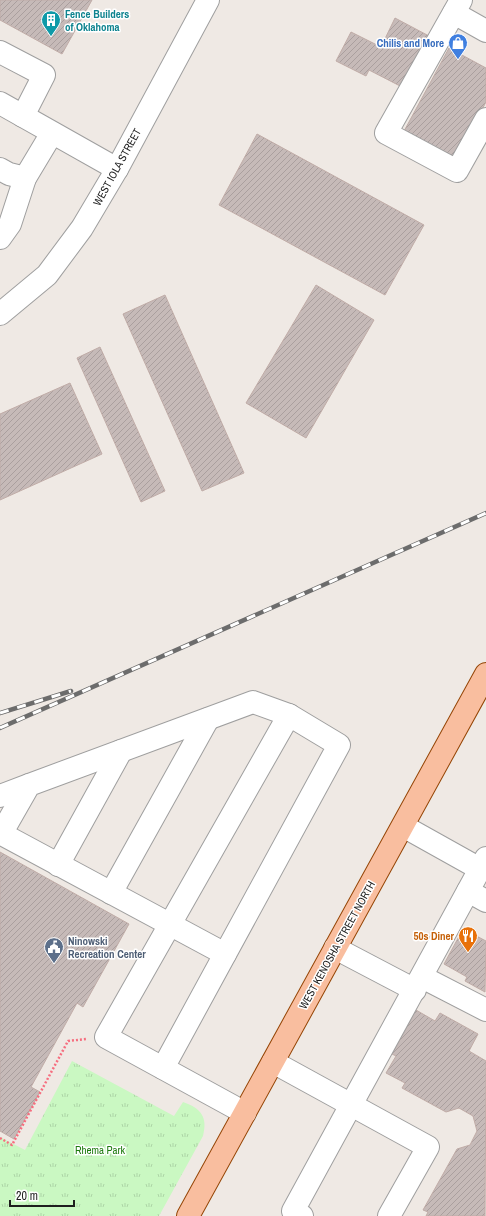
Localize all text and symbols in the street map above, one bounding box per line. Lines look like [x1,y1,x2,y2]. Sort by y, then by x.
place label: Fence Builders of Oklahoma [65,7,129,34]
building icon: Fence Builders of Oklahoma [40,9,62,37]
shop icon: Chilis and More [447,32,469,60]
place label: Chilis and More [377,36,444,50]
street label: WEST IOLA STREET [90,125,144,208]
street label: WEST KENOSHA STREET NORTH [296,878,378,1012]
restaurant icon: 50s Diner [457,925,479,953]
place label: 50s Diner [413,929,454,943]
place label: Ninowski Recreation Center [68,934,146,961]
public building icon: Ninowski Recreation Center [43,936,65,964]
park label: Rhema Park [75,1143,126,1157]
scale bar [10,1182,74,1208]
text: 20 m [16,1188,38,1204]

